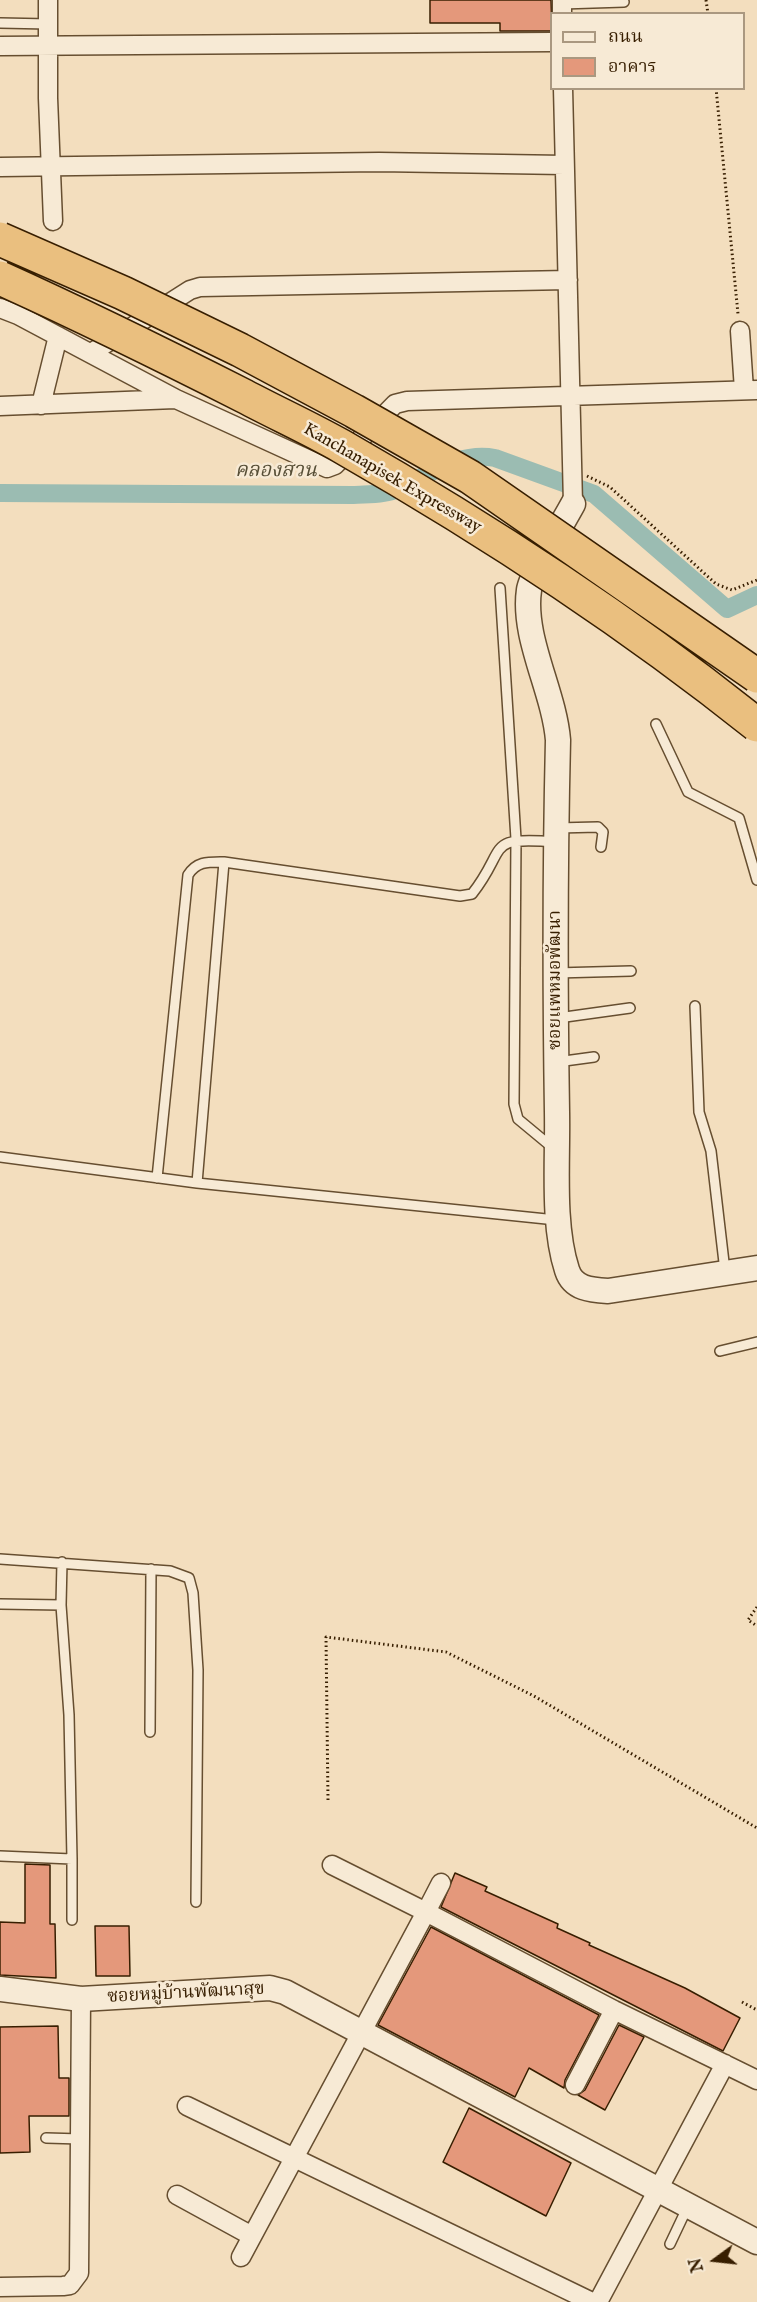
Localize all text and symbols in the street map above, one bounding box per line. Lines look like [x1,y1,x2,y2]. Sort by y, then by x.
legend [550,12,745,90]
text: ถนน [608,26,643,49]
text: อาคาร [608,56,657,79]
street label: Kanchanapisek Expressway [299,419,485,539]
water label: คลองสวน [235,460,317,484]
street label: ซอยแพหมอพัฒนา [545,910,567,1050]
street label: ซอยหมู่บ้านพัฒนาสุข [107,1979,265,2009]
north arrow [685,2230,745,2290]
text: N [686,2255,709,2274]

